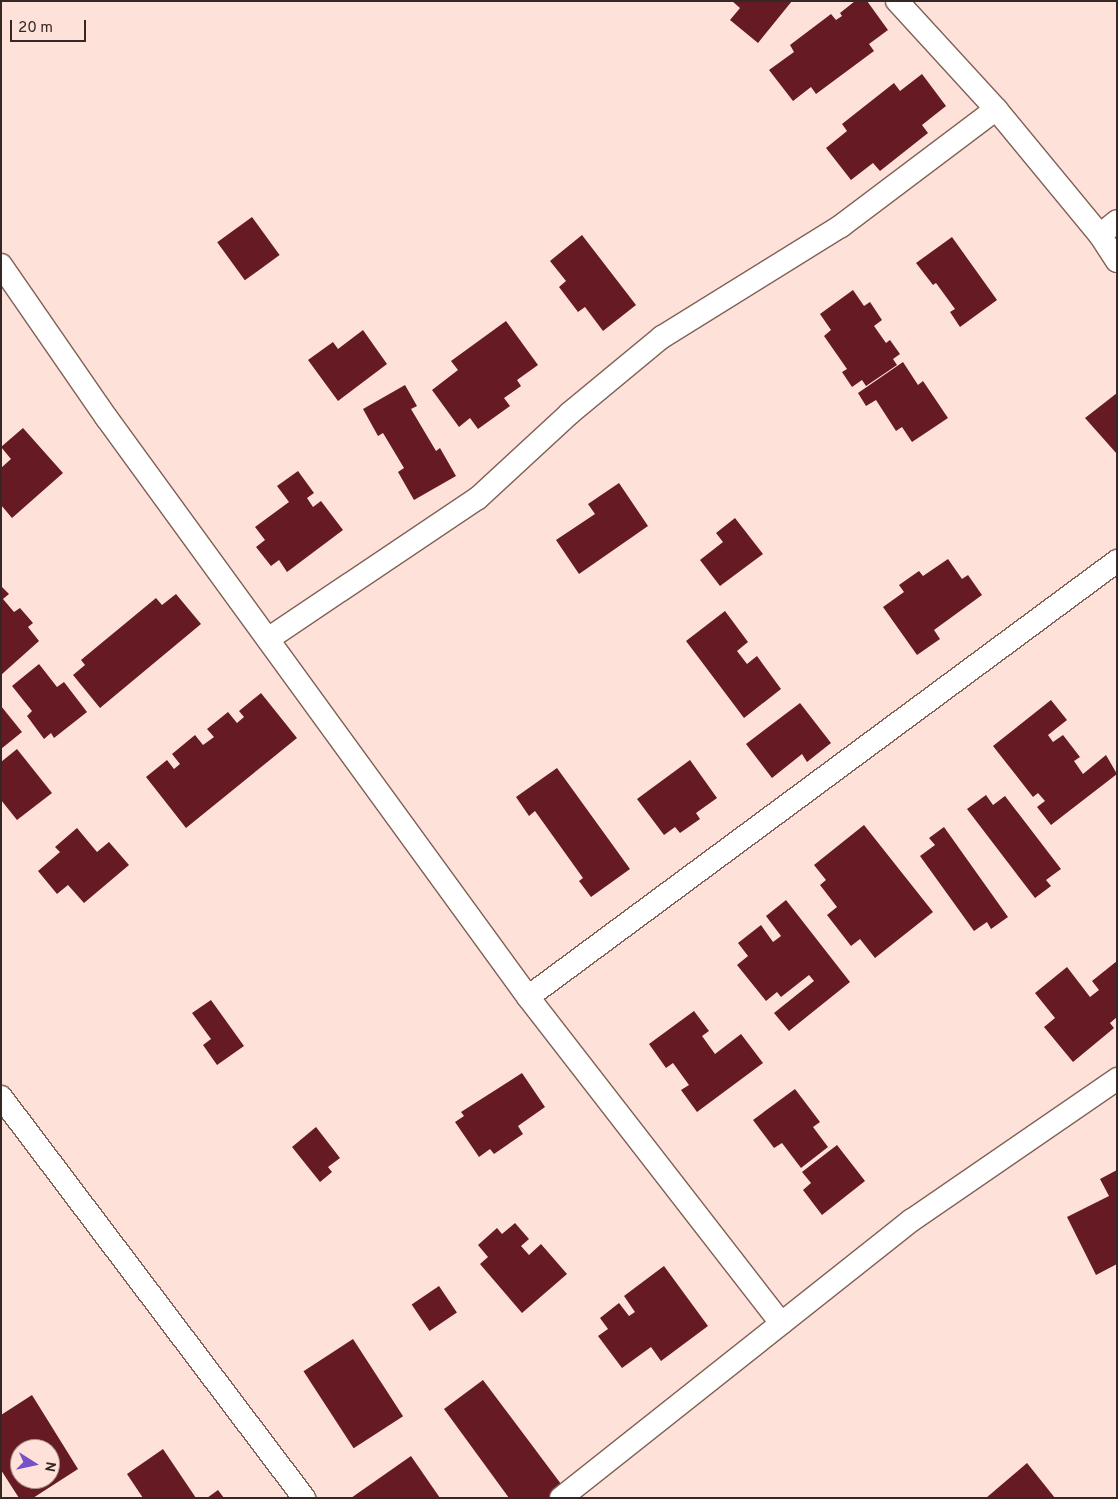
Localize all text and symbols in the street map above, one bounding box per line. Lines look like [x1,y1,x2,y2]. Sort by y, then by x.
scale bar [12,10,89,42]
text: 20 m [18,19,53,38]
north arrow [10,1439,60,1489]
text: N [40,1460,59,1473]

